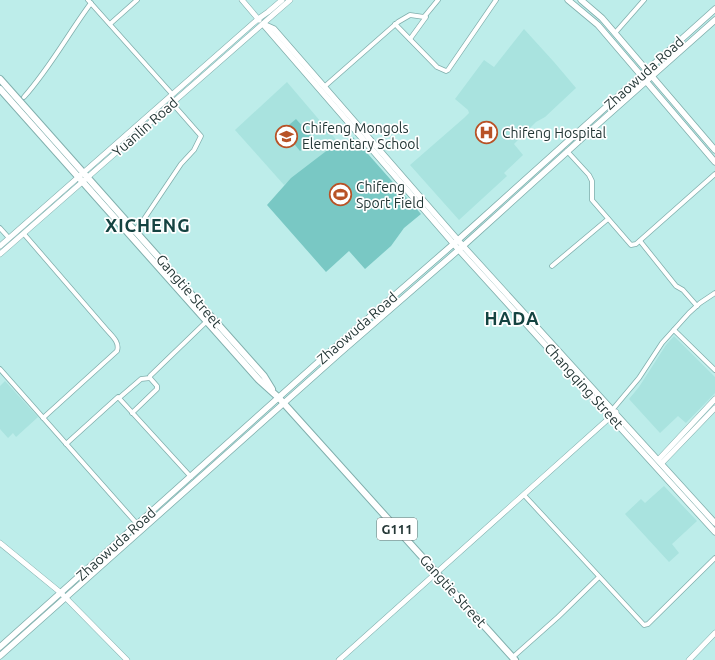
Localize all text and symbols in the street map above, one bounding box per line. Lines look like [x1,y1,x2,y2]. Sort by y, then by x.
street label: Zhaowuda Road [601,33,687,113]
street label: Yuanlin Road [109,94,181,160]
place label: Chifeng Mongols Elementary School [302,120,420,152]
hospital icon: Chifeng Hospital [473,120,499,146]
school or university icon: Chifeng Mongols Elementary School [274,123,300,149]
place label: Chifeng Hospital [502,125,607,141]
place label: Chifeng Sport Field [356,179,424,211]
sports icon: Chifeng Sport Field [327,182,353,208]
district label: XICHENG [105,215,191,235]
street label: Gangtie Street [153,251,225,331]
street label: Zhaowuda Road [314,289,400,367]
district label: HADA [484,308,540,328]
street label: Changqing Street [541,340,627,432]
street label: Zhaowuda Road [73,504,159,584]
road number: G111 [377,518,417,540]
street label: Gangtie Street [416,552,490,631]

